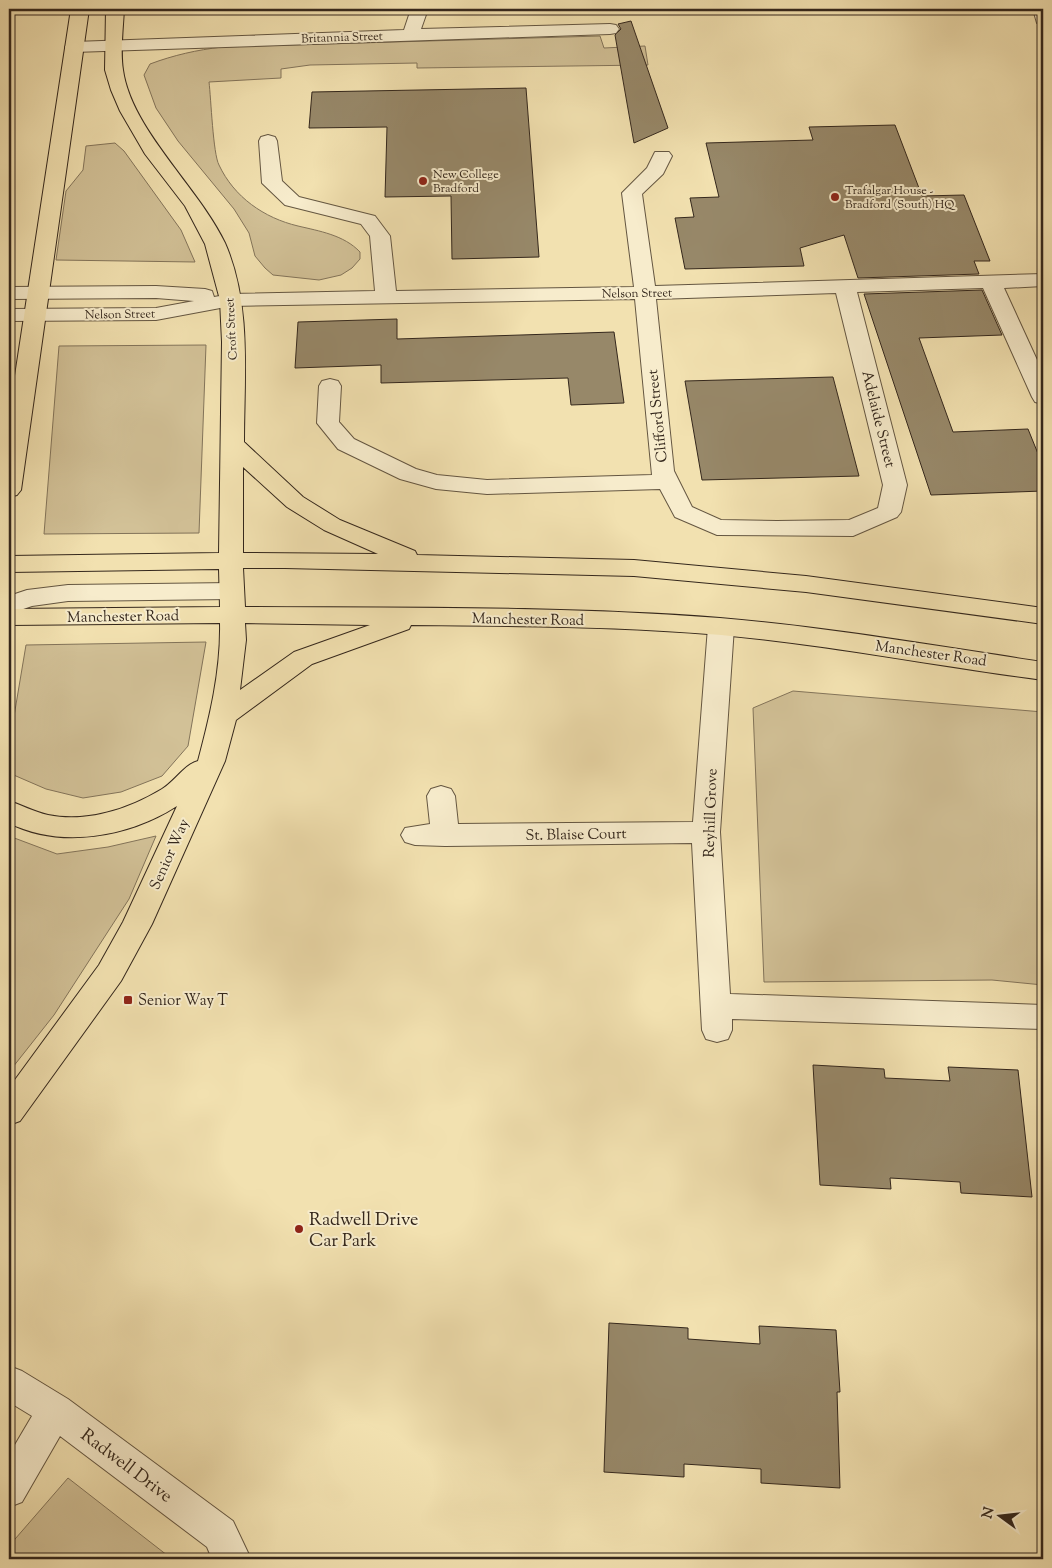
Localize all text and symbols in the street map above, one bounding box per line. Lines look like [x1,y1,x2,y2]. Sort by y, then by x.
street label: Britannia Street [301,28,383,48]
place label: New College Bradford [433,166,499,198]
marker: New College Bradford [417,175,429,187]
place label: Trafalgar House - Bradford (South) HQ [845,182,956,214]
marker: Trafalgar House - Bradford (South) HQ [829,191,841,203]
street label: Nelson Street [602,284,672,304]
street label: Croft Street [221,297,243,361]
street label: Nelson Street [85,305,155,325]
street label: Clifford Street [643,368,674,463]
street label: Adelaide Street [855,369,900,470]
street label: Manchester Road [67,606,180,629]
street label: Manchester Road [472,609,585,632]
street label: Manchester Road [874,636,988,673]
street label: Reyhill Grove [699,768,724,858]
street label: Senior Way [145,815,196,894]
street label: St. Blaise Court [525,824,627,847]
place label: Senior Way T [138,991,228,1012]
marker: Senior Way T [122,994,134,1006]
place label: Radwell Drive Car Park [309,1208,418,1255]
marker: Radwell Drive Car Park [293,1223,305,1235]
street label: Radwell Drive [74,1423,177,1510]
north arrow [974,1490,1024,1540]
text: N [978,1505,1000,1521]

